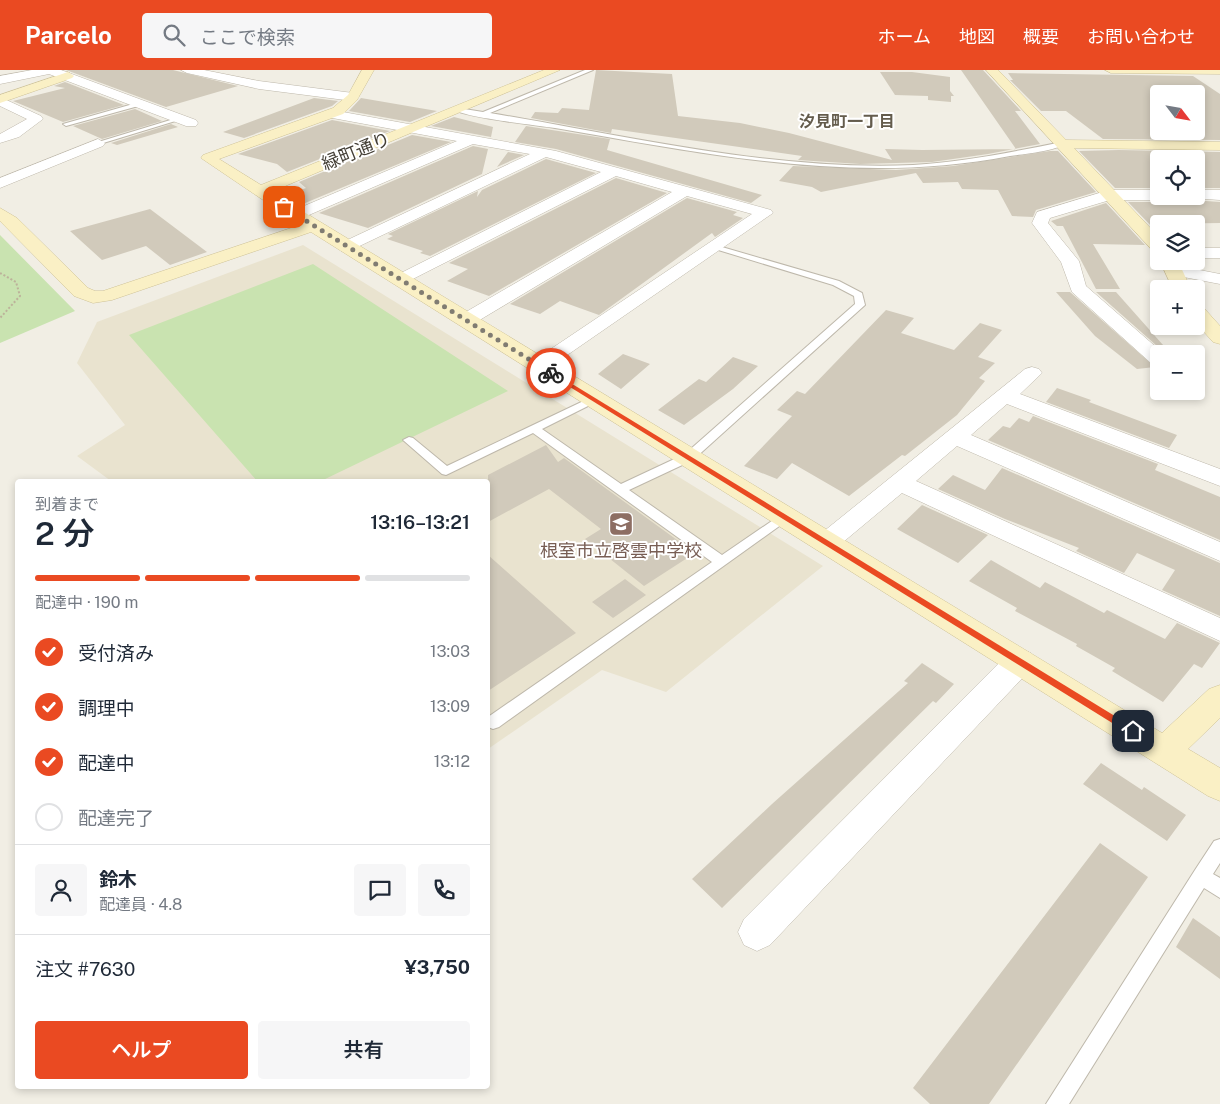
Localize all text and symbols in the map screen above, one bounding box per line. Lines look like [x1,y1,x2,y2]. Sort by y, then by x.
search box [142,13,492,58]
text: Parcelo [25,21,112,49]
icon: search [160,21,188,49]
text: ここで検索 [200,26,295,48]
text: ホーム [878,26,931,47]
text: 地図 [959,26,995,47]
text: 概要 [1023,26,1059,47]
text: お問い合わせ [1087,26,1195,47]
north arrow [1150,85,1205,140]
map controls [1150,85,1205,400]
district label: 汐見町一丁目 [799,112,895,131]
street label: 緑町通り [319,128,393,174]
button: locate [1150,150,1205,205]
pin [263,186,305,228]
icon: bag [270,193,298,221]
button: layers [1150,215,1205,270]
button: + [1150,280,1205,335]
button: − [1150,345,1205,400]
courier [526,348,576,398]
icon: bike [537,359,565,387]
text: 到着まで [35,495,99,514]
text: 13:16–13:21 [370,511,470,533]
school or university icon: 根室市立啓雲中学校 [608,511,634,537]
text: 2 分 [35,515,94,552]
place label: 根室市立啓雲中学校 [540,540,702,561]
text: 配達中 · 190 m [35,593,138,612]
icon: check [35,638,63,666]
text: 受付済み [78,642,154,664]
text: 13:03 [430,642,470,661]
icon: check [35,693,63,721]
text: 調理中 [78,697,135,719]
text: 13:09 [430,697,470,716]
pin [1112,710,1154,752]
icon: home [1119,717,1147,745]
icon: check [35,748,63,776]
text: 配達中 [78,752,135,774]
text: 13:12 [434,752,470,771]
text: 配達完了 [78,807,154,829]
button: person [35,864,87,916]
button: chat [354,864,406,916]
button: phone [418,864,470,916]
text: 鈴木 [99,868,137,890]
text: 配達員 · 4.8 [99,895,182,914]
text: ¥3,750 [404,956,470,978]
text: 注文 #7630 [35,958,135,980]
button: ヘルプ [35,1021,248,1079]
button: 共有 [258,1021,470,1079]

